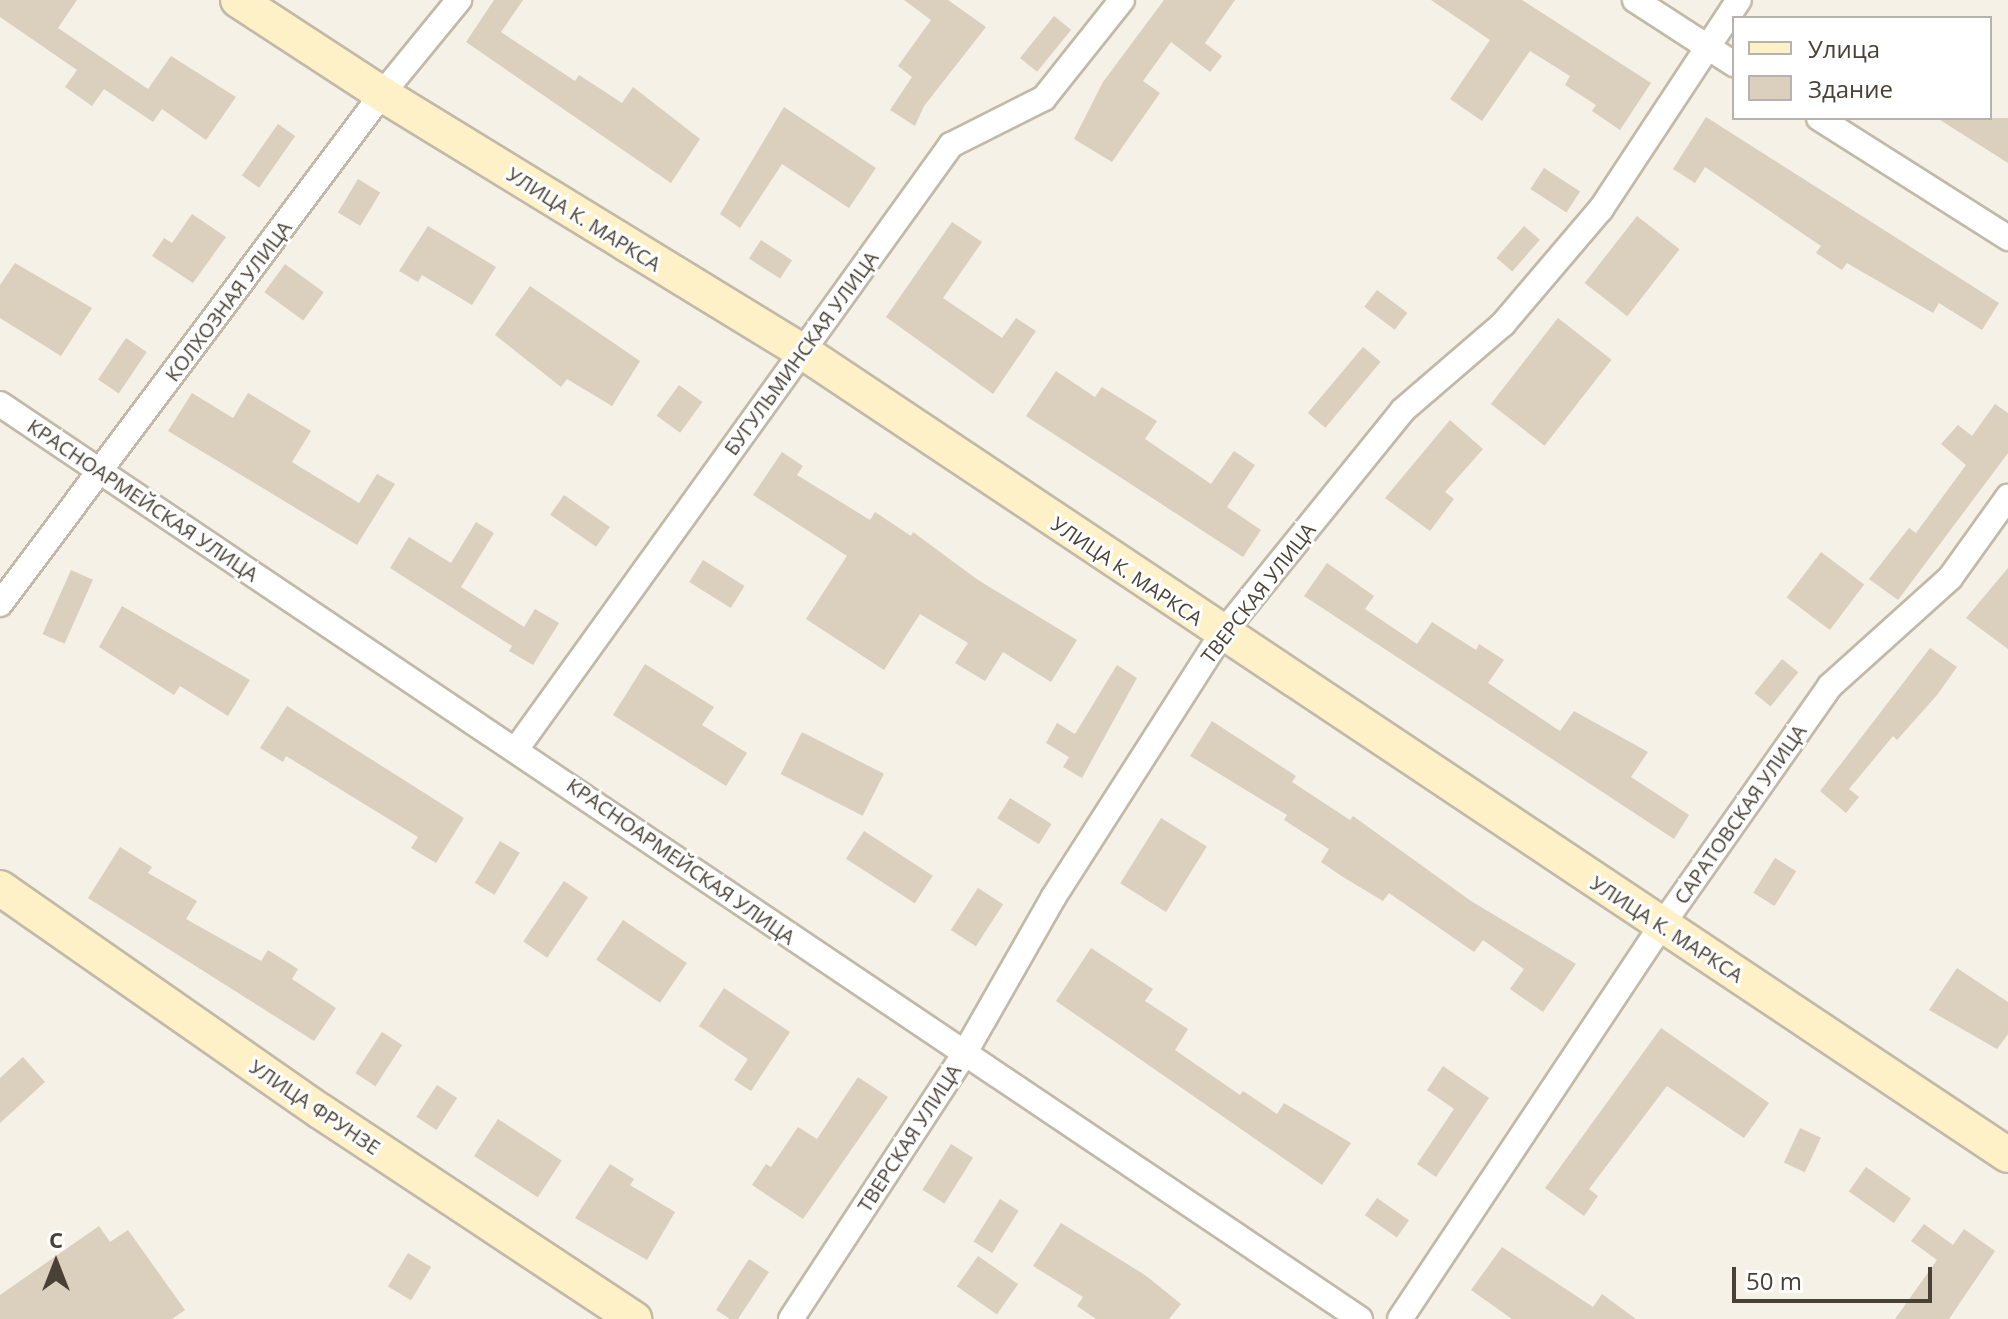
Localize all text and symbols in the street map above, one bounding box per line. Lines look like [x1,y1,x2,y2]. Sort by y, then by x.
legend [1732,16,1992,120]
text: Улица [1808,32,1880,65]
text: Здание [1808,72,1893,105]
street label: УЛИЦА К. МАРКСА [503,162,665,276]
street label: КОЛХОЗНАЯ УЛИЦА [160,216,296,386]
street label: БУГУЛЬМИНСКАЯ УЛИЦА [719,246,883,460]
street label: КРАСНОАРМЕЙСКАЯ УЛИЦА [23,414,263,586]
street label: УЛИЦА К. МАРКСА [1047,512,1207,630]
street label: ТВЕРСКАЯ УЛИЦА [1196,518,1320,668]
street label: САРАТОВСКАЯ УЛИЦА [1669,720,1811,908]
street label: КРАСНОАРМЕЙСКАЯ УЛИЦА [562,773,800,949]
street label: УЛИЦА К. МАРКСА [1586,871,1748,987]
street label: УЛИЦА ФРУНЗЕ [245,1055,385,1159]
street label: ТВЕРСКАЯ УЛИЦА [852,1060,966,1216]
north arrow [16,1223,96,1303]
text: С [49,1224,63,1254]
scale bar [1736,1251,1936,1301]
text: 50 m [1746,1264,1802,1297]

